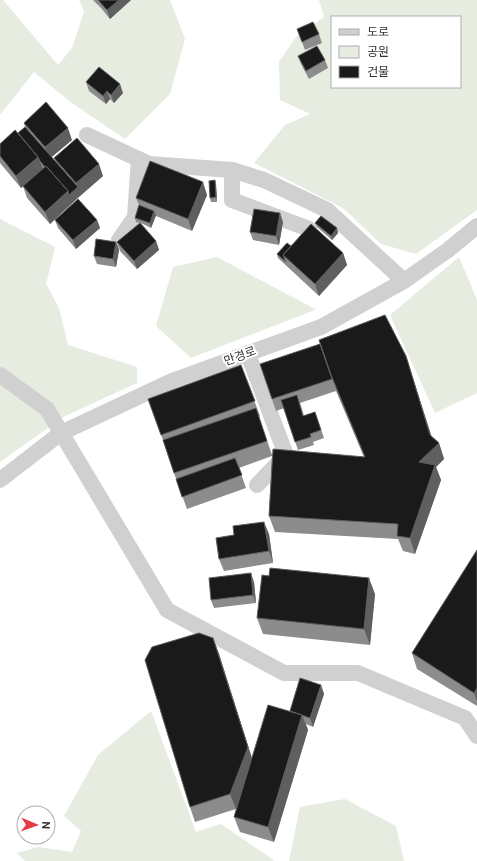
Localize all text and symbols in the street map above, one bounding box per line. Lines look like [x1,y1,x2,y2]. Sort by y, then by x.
legend [331,16,461,88]
text: 도로 [367,25,389,39]
text: 공원 [367,45,389,59]
text: 건물 [367,65,389,79]
street label: 만경로 [222,344,258,368]
north arrow [16,805,56,845]
text: N [39,821,52,830]

